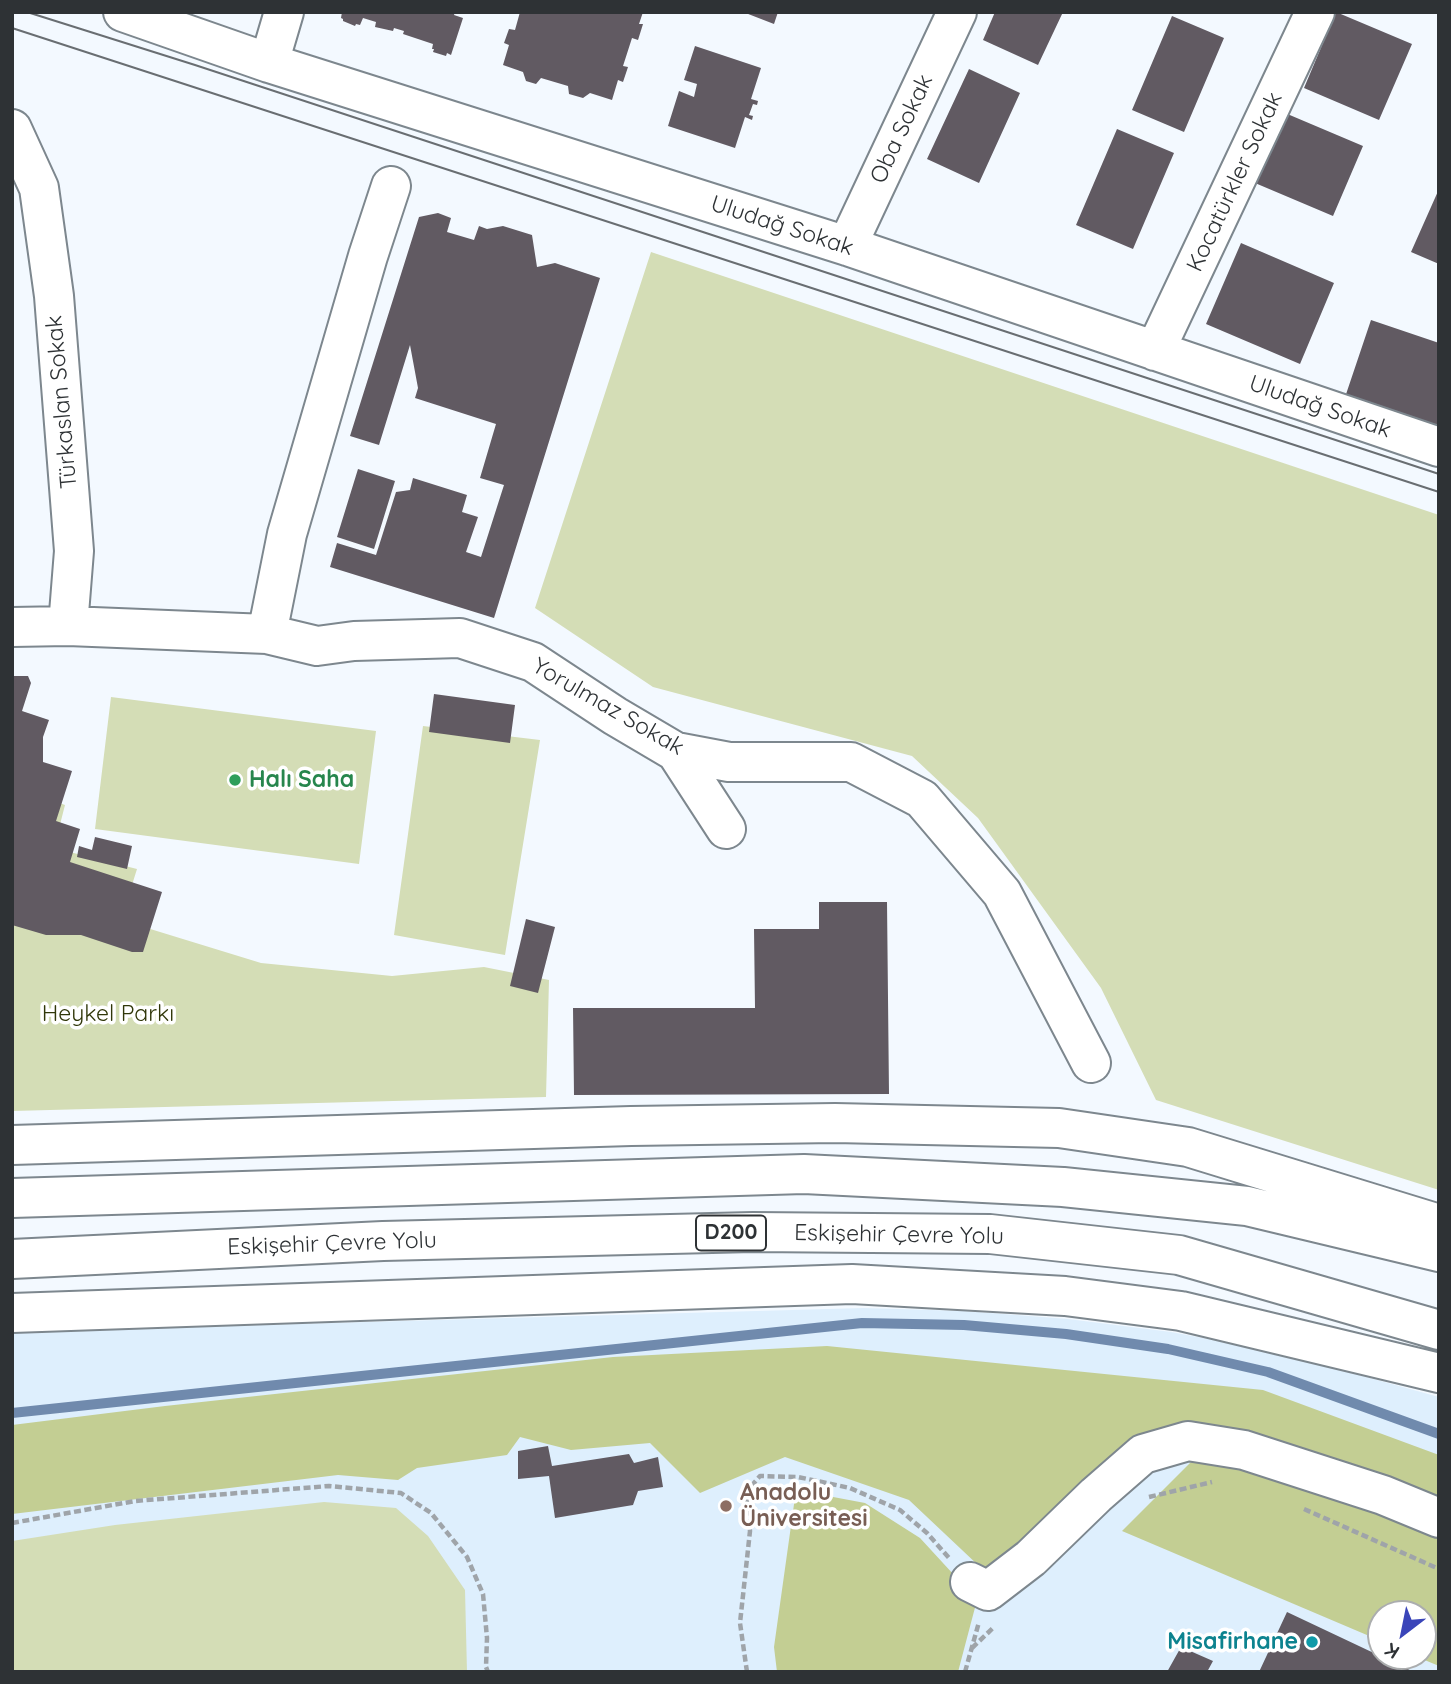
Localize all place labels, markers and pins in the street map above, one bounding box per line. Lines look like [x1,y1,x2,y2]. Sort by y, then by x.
place label: Halı Saha [249,766,354,794]
marker: Halı Saha [227,772,243,788]
place label: Anadolu Üniversitesi [740,1479,868,1533]
marker: Anadolu Üniversitesi [718,1498,734,1514]
place label: Misafirhane [1167,1628,1298,1656]
marker: Misafirhane [1304,1634,1320,1650]

